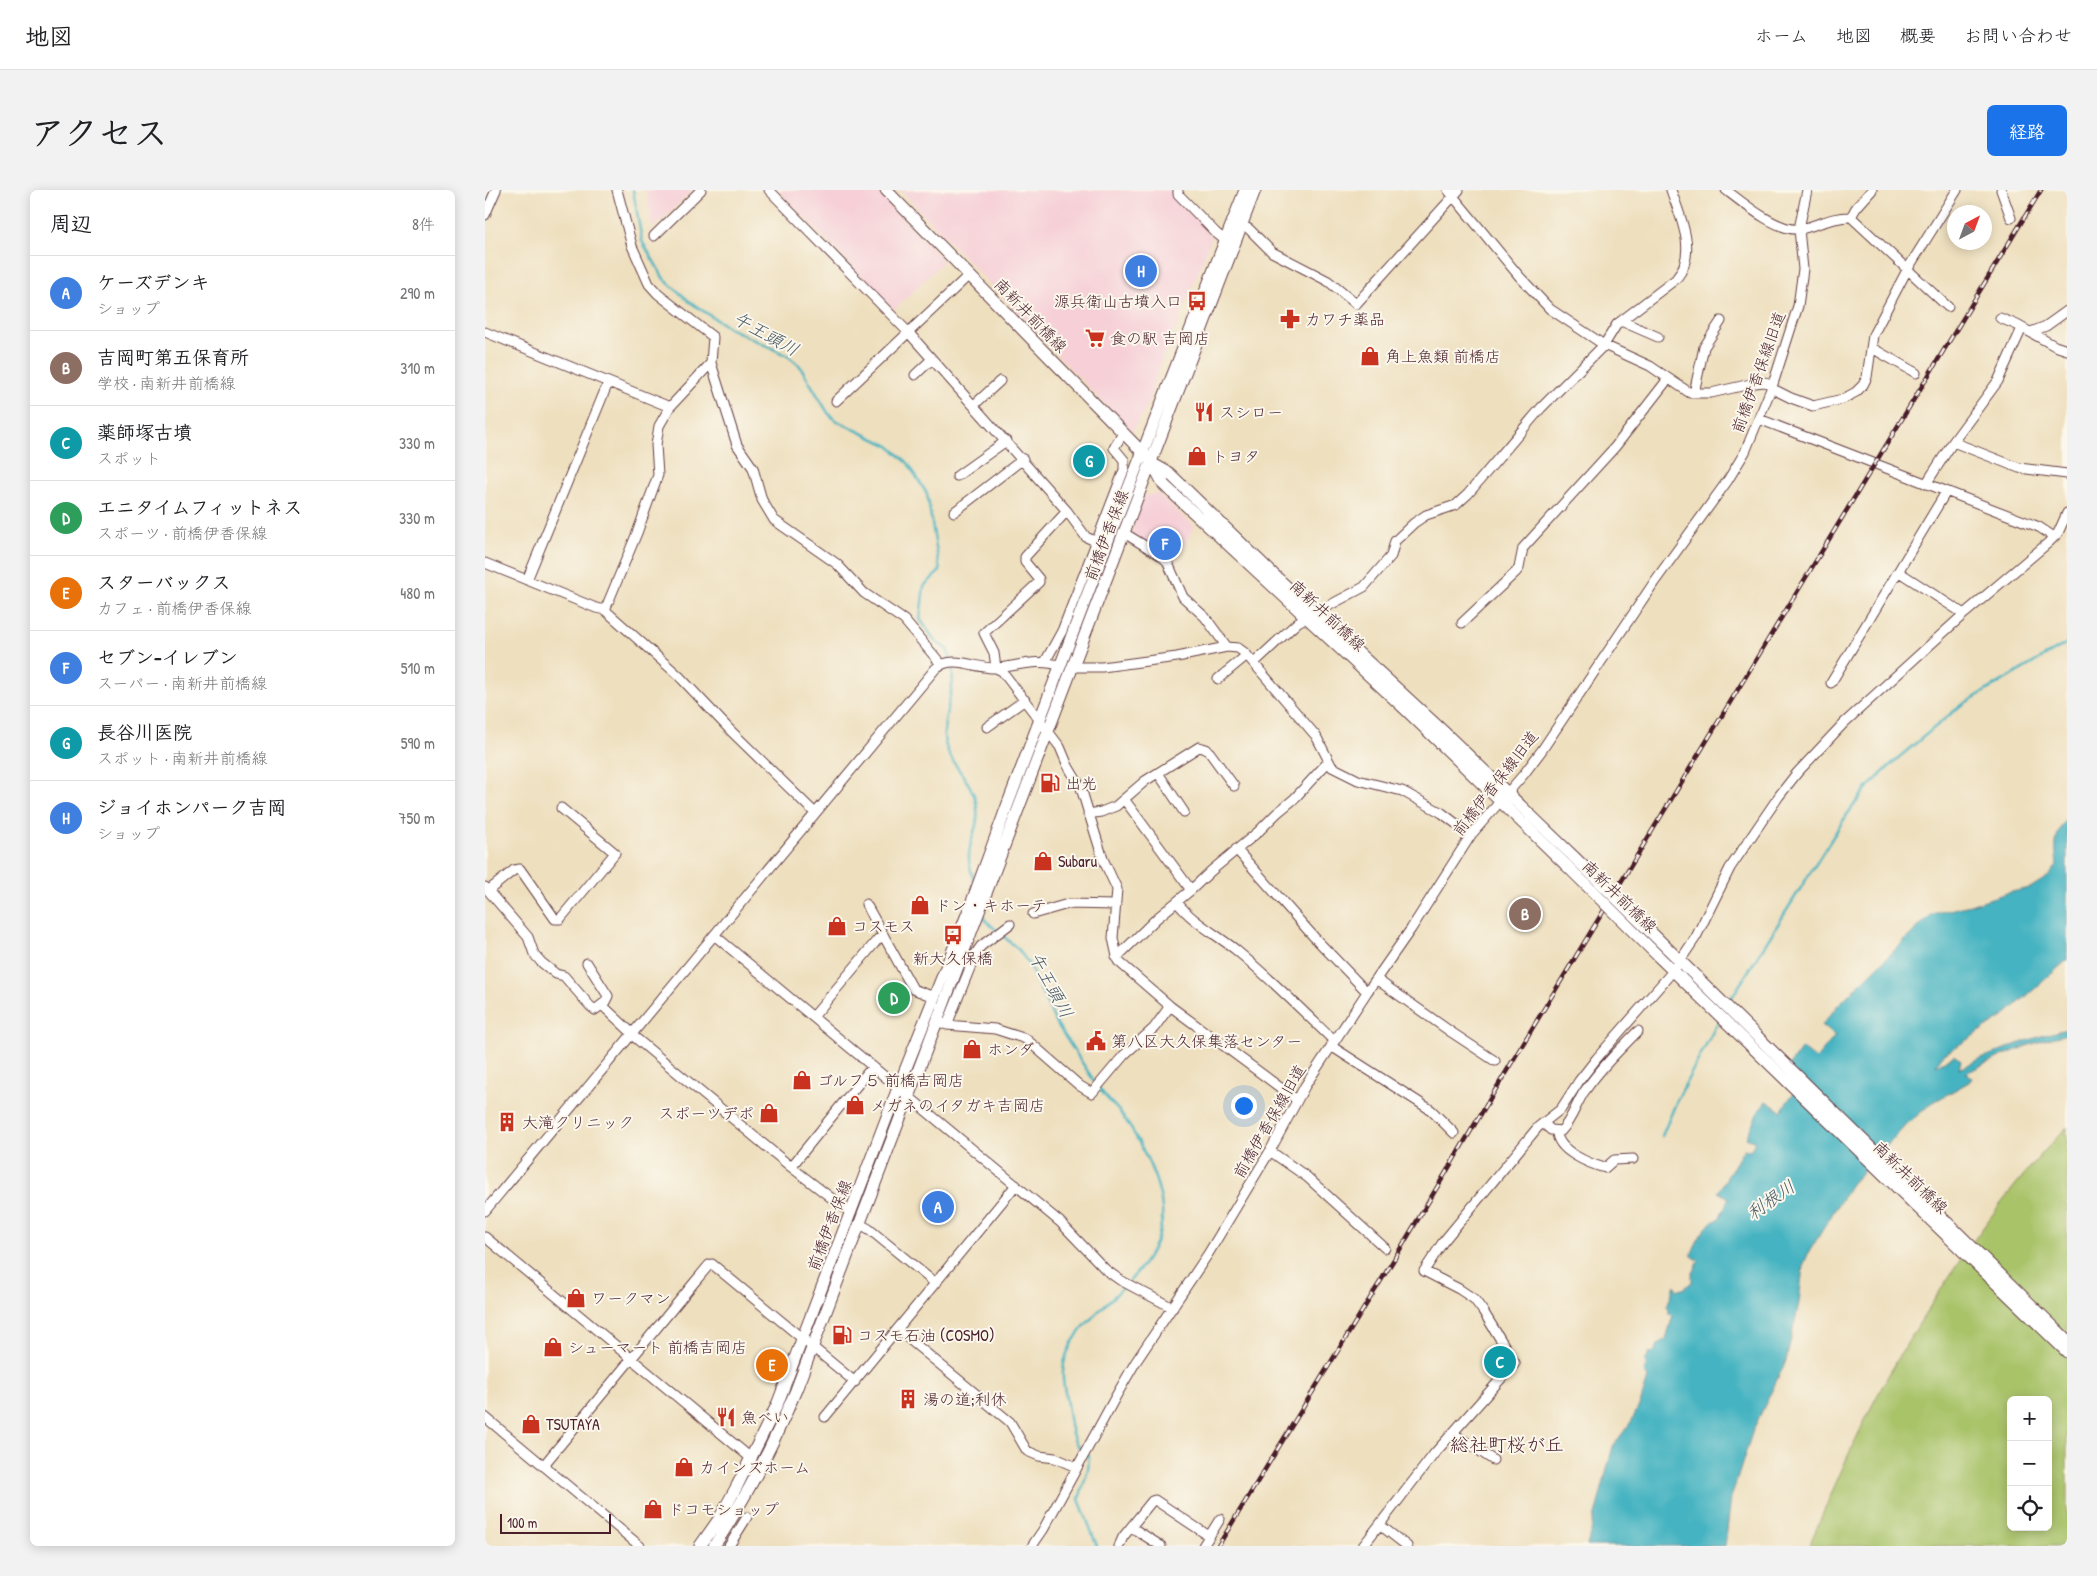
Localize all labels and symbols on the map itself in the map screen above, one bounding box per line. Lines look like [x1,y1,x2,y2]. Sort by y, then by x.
north arrow [1947,205,1992,250]
pin: H [1125,252,1157,290]
street label: 南新井前橋線 [990,273,1072,357]
place label: 源兵衛山古墳入口 [1054,290,1182,312]
bus stop icon: 源兵衛山古墳入口 [1186,290,1208,312]
water label: 午王頭川 [729,305,804,362]
pharmacy icon: カワチ薬品 [1279,308,1301,330]
place label: カワチ薬品 [1305,308,1385,330]
street label: 前橋伊香保線旧道 [1726,308,1790,436]
supermarket icon: 食の駅 吉岡店 [1084,327,1106,349]
place label: 食の駅 吉岡店 [1110,327,1210,349]
shop icon: 角上魚類 前橋店 [1359,345,1381,367]
place label: 角上魚類 前橋店 [1385,345,1501,367]
restaurant icon: スシロー [1193,401,1215,423]
place label: スシロー [1219,401,1283,423]
pin: G [1073,442,1105,480]
shop icon: トヨタ [1186,445,1208,467]
place label: トヨタ [1212,445,1260,467]
street label: 前橋伊香保線 [1079,486,1133,584]
pin: F [1149,525,1181,563]
street label: 南新井前橋線 [1285,574,1371,656]
street label: 前橋伊香保線旧道 [1447,726,1543,840]
fuel station icon: 出光 [1039,772,1061,794]
place label: 出光 [1065,772,1097,794]
shop icon: Subaru [1032,850,1054,872]
place label: Subaru [1058,850,1098,872]
street label: 南新井前橋線 [1578,855,1662,937]
shop icon: ドン・キホーテ [909,894,931,916]
place label: ドン・キホーテ [935,894,1047,916]
pin: B [1509,895,1541,933]
shop icon: コスモス [826,915,848,937]
place label: コスモス [852,915,915,937]
bus stop icon: 新大久保橋 [942,924,964,946]
place label: 新大久保橋 [913,947,993,969]
water label: 午王頭川 [1024,947,1079,1022]
pin: D [878,979,910,1017]
public building icon: 第八区大久保集落センター [1085,1030,1107,1052]
place label: 第八区大久保集落センター [1111,1030,1302,1052]
shop icon: ホンダ [961,1038,983,1060]
place label: ホンダ [987,1038,1034,1060]
street label: 前橋伊香保線旧道 [1227,1060,1311,1182]
shop icon: ゴルフ５ 前橋吉岡店 [791,1069,813,1091]
place label: ゴルフ５ 前橋吉岡店 [817,1069,964,1091]
your location [1231,1093,1257,1119]
shop icon: メガネのイタガキ吉岡店 [844,1094,866,1116]
place label: メガネのイタガキ吉岡店 [870,1094,1045,1116]
place label: スポーツデポ [658,1102,754,1124]
shop icon: スポーツデポ [758,1102,780,1124]
building icon: 大滝クリニック [496,1111,518,1133]
place label: 大滝クリニック [522,1111,634,1133]
street label: 南新井前橋線 [1869,1136,1953,1218]
water label: 利根川 [1741,1174,1800,1225]
street label: 前橋伊香保線 [802,1176,856,1274]
pin: A [922,1188,954,1226]
shop icon: ワークマン [565,1287,587,1309]
place label: ワークマン [591,1287,671,1309]
fuel station icon: コスモ石油 (COSMO) [831,1324,853,1346]
place label: コスモ石油 (COSMO) [857,1324,995,1346]
shop icon: シューマート 前橋吉岡店 [542,1336,564,1358]
place label: シューマート 前橋吉岡店 [568,1336,747,1358]
pin: C [1484,1343,1516,1381]
pin: E [756,1346,788,1384]
building icon: 湯の道;利休 [897,1388,919,1410]
place label: 湯の道;利休 [923,1388,1007,1410]
restaurant icon: 魚べい [715,1406,737,1428]
place label: 魚べい [741,1406,789,1428]
shop icon: TSUTAYA [520,1413,542,1435]
place label: TSUTAYA [546,1413,600,1435]
district label: 総社町桜が丘 [1450,1431,1564,1457]
shop icon: カインズホーム [673,1456,695,1478]
place label: カインズホーム [699,1456,810,1478]
shop icon: ドコモショップ [642,1498,664,1520]
place label: ドコモショップ [668,1498,779,1520]
scale bar [500,1511,611,1534]

